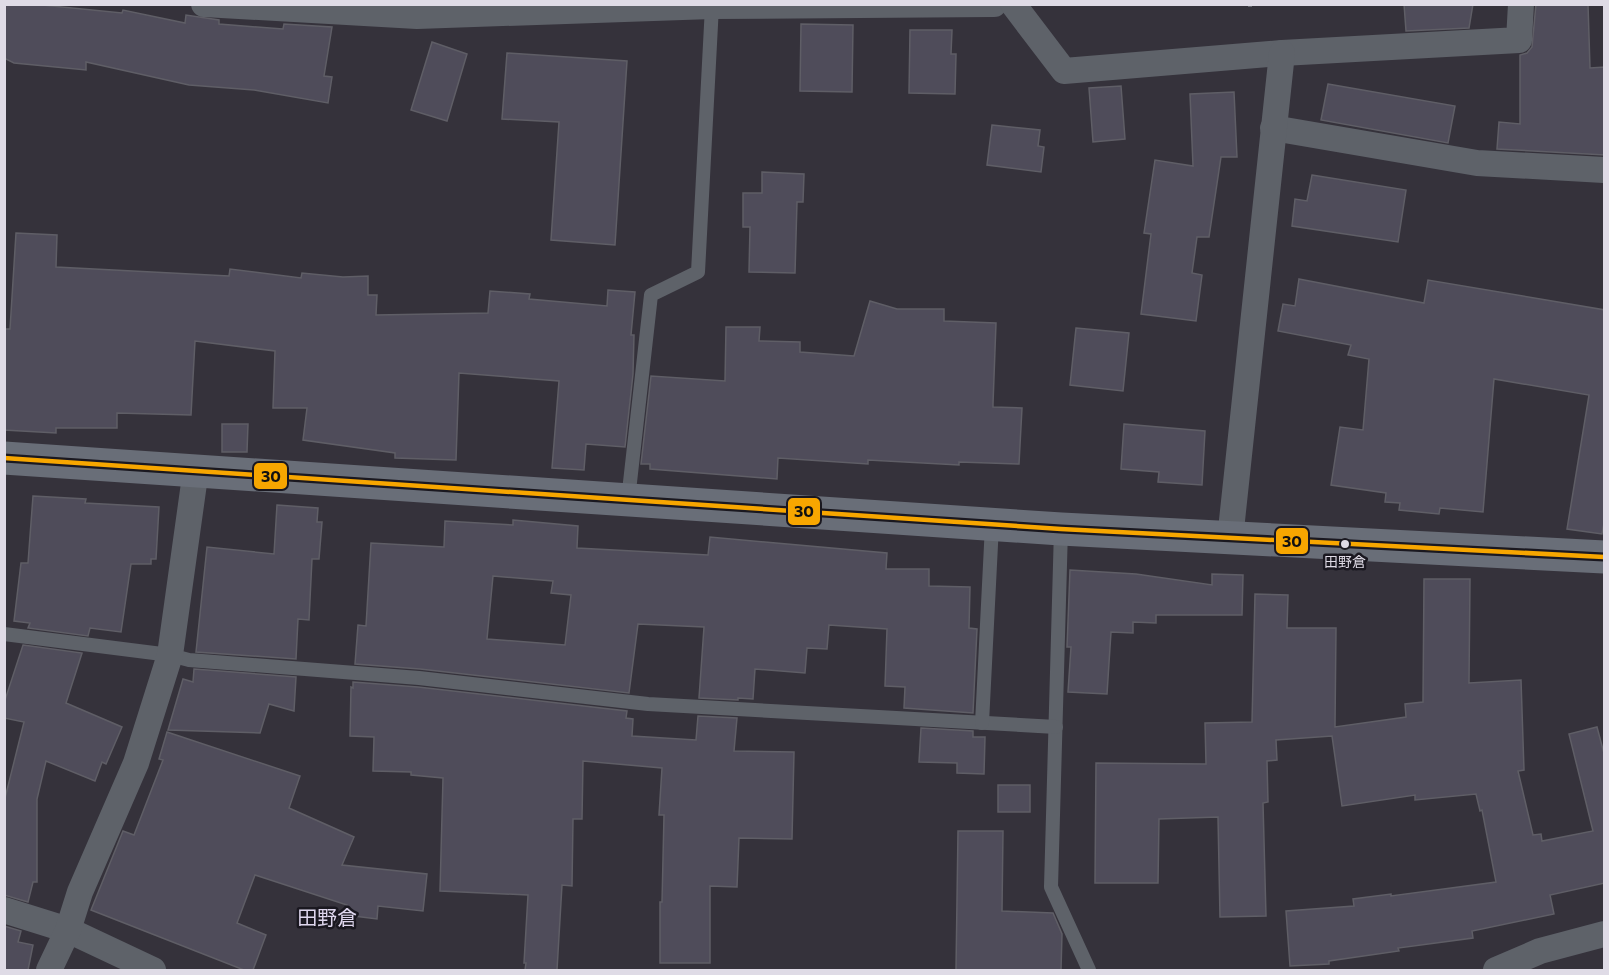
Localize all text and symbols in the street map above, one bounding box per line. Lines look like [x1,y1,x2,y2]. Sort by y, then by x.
line badge: 30 [253,462,288,490]
text: 30 [261,466,281,485]
line badge: 30 [787,497,821,526]
text: 30 [794,501,814,520]
line badge: 30 [1275,527,1309,555]
text: 30 [1282,531,1302,550]
marker: 田野倉 [1339,538,1351,550]
place label: 田野倉 [1324,553,1366,570]
district label: 田野倉 [297,905,357,929]

